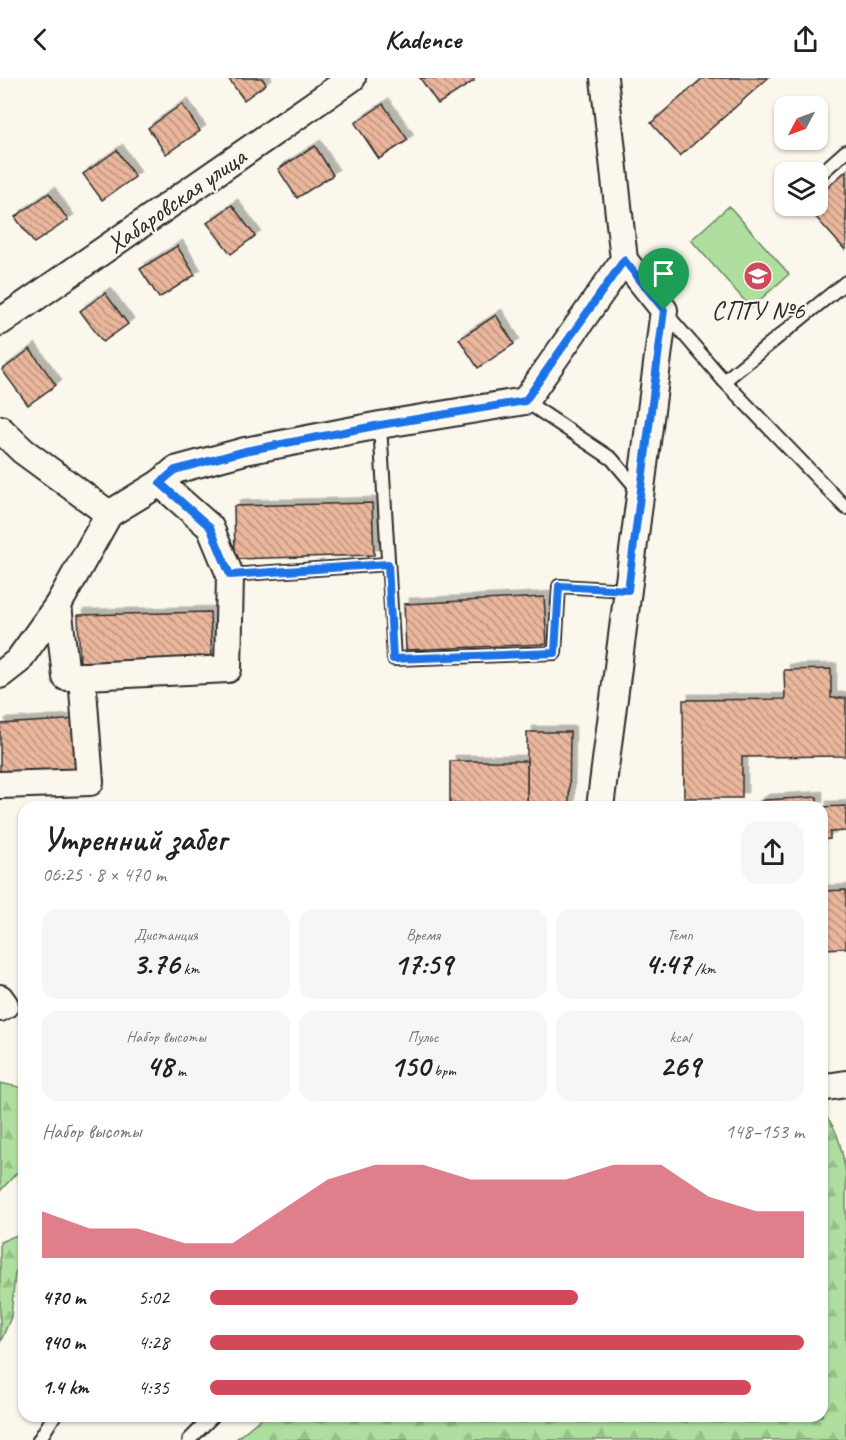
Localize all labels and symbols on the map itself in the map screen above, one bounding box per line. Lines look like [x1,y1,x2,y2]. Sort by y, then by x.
north arrow [774,96,828,150]
street label: Хабаровская улица [100,139,254,261]
pin [638,248,689,310]
school or university icon: СПТУ №6 [742,260,774,292]
place label: СПТУ №6 [712,294,806,327]

